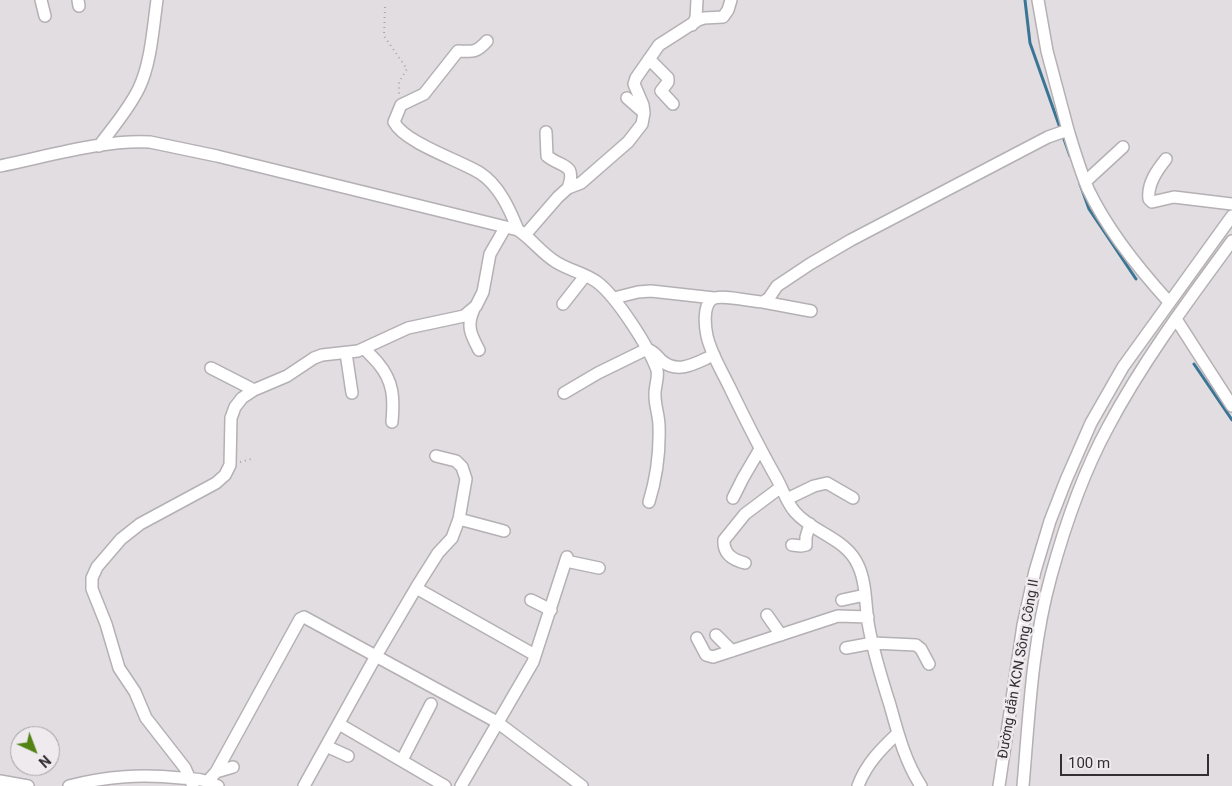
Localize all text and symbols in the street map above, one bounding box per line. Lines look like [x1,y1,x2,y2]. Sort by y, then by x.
street label: Đường dẫn KCN Sông Công II [995,578,1043,760]
north arrow [10,726,60,776]
scale bar [1062,744,1211,776]
text: N [35,752,54,770]
text: 100 m [1068,754,1110,772]

